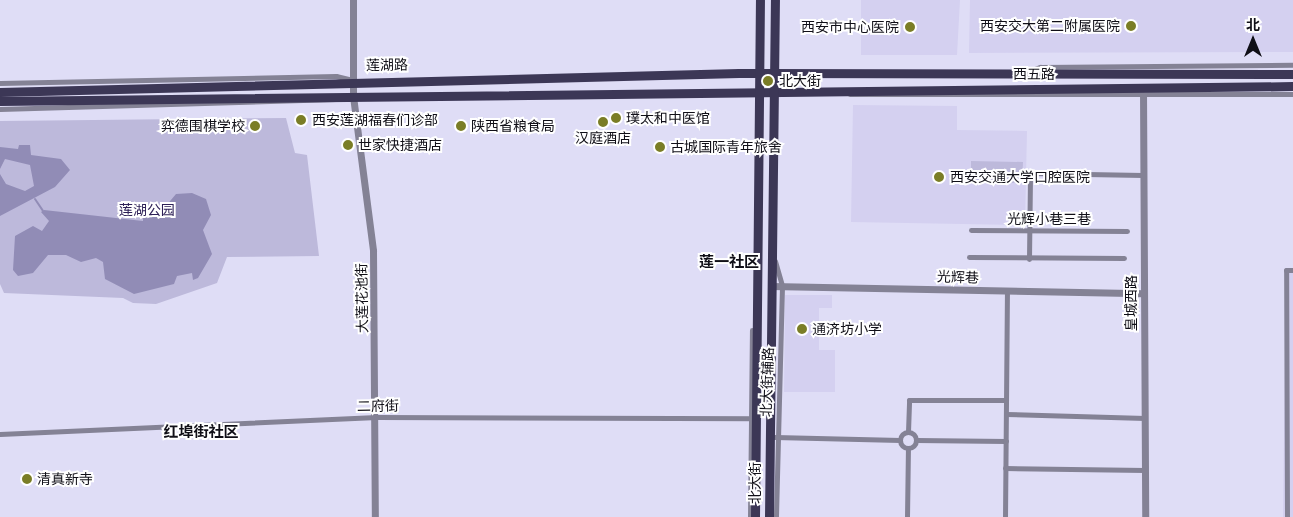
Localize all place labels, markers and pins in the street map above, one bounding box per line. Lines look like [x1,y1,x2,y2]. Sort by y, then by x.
place label: 西安交大第二附属医院 [980,18,1120,34]
place label: 西安市中心医院 [801,19,899,35]
marker: 西安交大第二附属医院 [1124,19,1138,33]
marker: 西安市中心医院 [903,20,917,34]
place label: 北大街 [779,73,821,89]
marker: 北大街 [761,74,775,88]
place label: 璞太和中医馆 [626,110,710,126]
place label: 西安莲湖福春们诊部 [312,112,438,128]
marker: 璞太和中医馆 [610,112,622,124]
marker: 西安莲湖福春们诊部 [294,113,308,127]
marker: 汉庭酒店 [597,116,609,128]
place label: 弈德围棋学校 [161,118,245,134]
place label: 陕西省粮食局 [471,118,555,134]
marker: 弈德围棋学校 [249,120,261,132]
marker: 陕西省粮食局 [455,120,467,132]
place label: 汉庭酒店 [575,130,631,146]
place label: 世家快捷酒店 [358,137,442,153]
marker: 世家快捷酒店 [342,139,354,151]
place label: 古城国际青年旅舍 [670,139,782,155]
marker: 古城国际青年旅舍 [654,141,666,153]
place label: 西安交通大学口腔医院 [950,169,1090,185]
marker: 西安交通大学口腔医院 [932,170,946,184]
place label: 通济坊小学 [812,321,882,337]
marker: 通济坊小学 [796,323,808,335]
place label: 清真新寺 [37,471,93,487]
marker: 清真新寺 [21,473,33,485]

